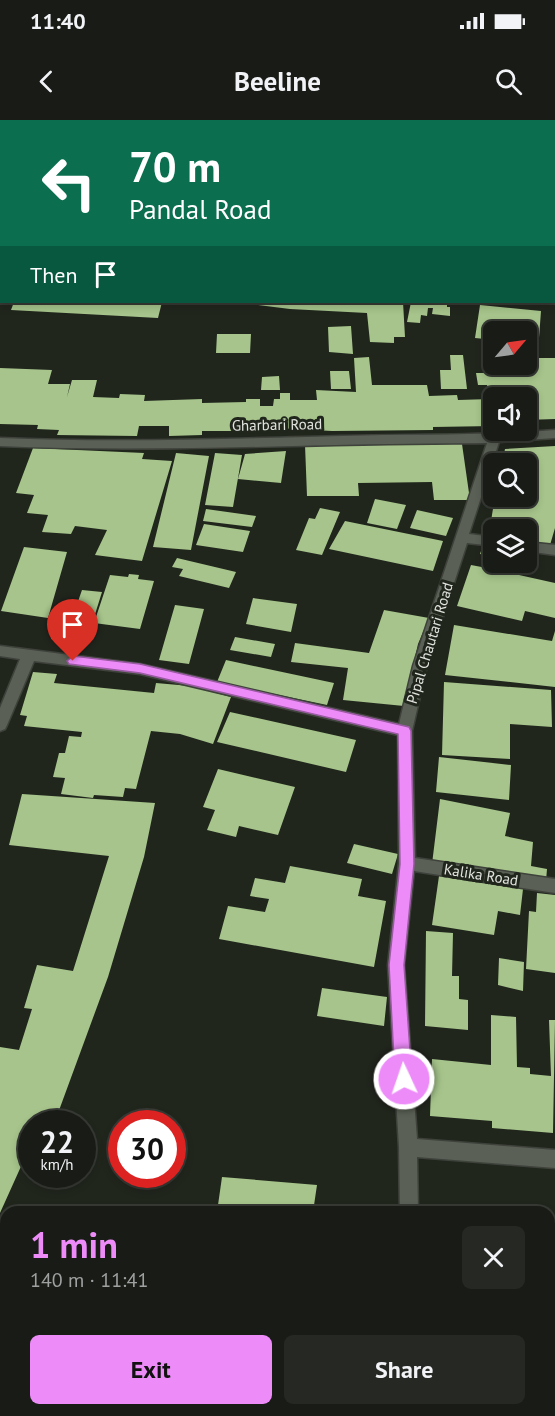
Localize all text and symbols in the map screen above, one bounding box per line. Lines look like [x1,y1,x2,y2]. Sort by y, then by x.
text: 11:40 [30,7,86,35]
text: Beeline [234,64,321,98]
icon: back [30,65,63,98]
icon: search [492,65,525,98]
text: 70 m [129,139,221,194]
icon: left [30,144,108,222]
text: Pandal Road [129,192,271,226]
icon: arrive [89,258,122,291]
text: Then [30,261,77,289]
north arrow [483,321,537,375]
map controls [483,321,537,573]
button: sound [483,387,537,441]
street label: Gharbari Road [232,414,322,435]
button: search [483,453,537,507]
button: layers [483,519,537,573]
street label: Pipal Chautari Road [402,580,457,706]
pin [47,599,98,661]
icon: arrive [56,608,89,641]
street label: Kalika Road [443,859,520,890]
position arrow [372,1047,436,1111]
speed limit sign: 30 [108,1110,186,1188]
text: 22 [40,1122,74,1161]
text: km/h [41,1155,73,1174]
text: 1 min [30,1221,118,1268]
button: close [462,1226,525,1289]
text: 140 m · 11:41 [30,1267,148,1293]
button: Exit [30,1335,272,1404]
button: Share [284,1335,525,1404]

